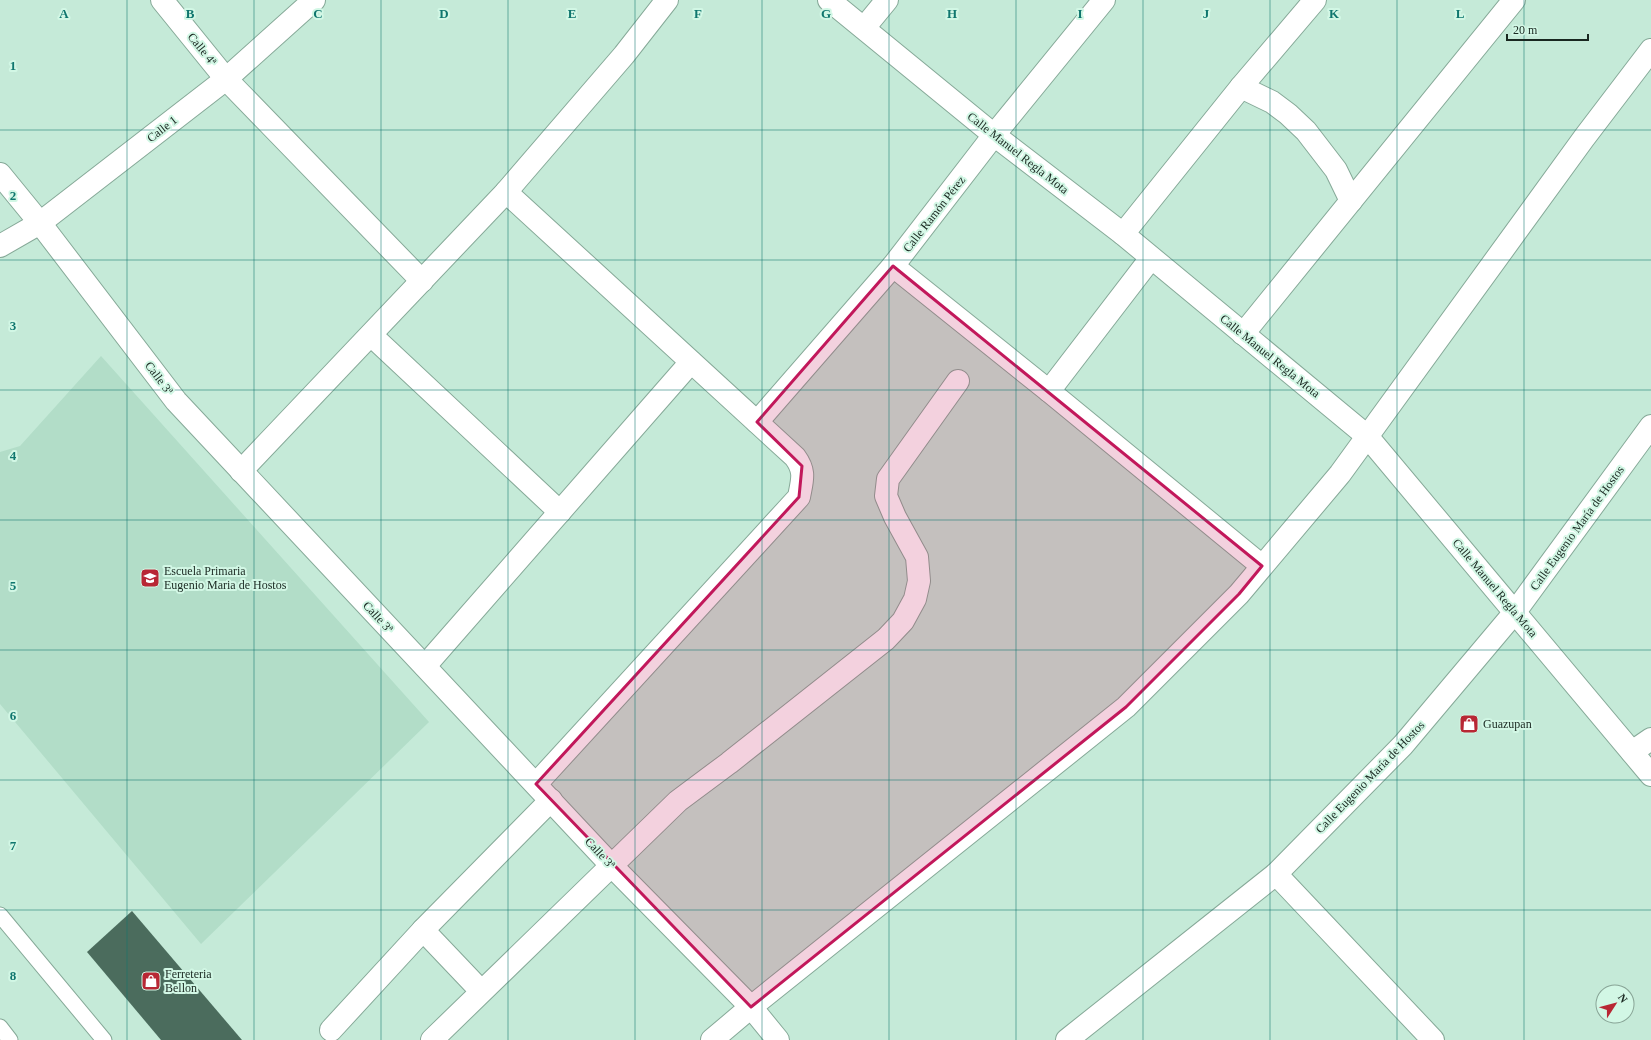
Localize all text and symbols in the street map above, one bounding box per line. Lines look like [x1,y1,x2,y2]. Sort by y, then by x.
text: A [59,6,69,21]
text: B [186,6,195,21]
text: C [313,6,323,21]
text: D [439,6,449,21]
text: E [568,6,576,21]
text: F [694,6,702,21]
text: G [821,6,831,21]
text: H [947,6,957,21]
text: I [1077,6,1083,21]
text: J [1203,6,1210,21]
text: K [1329,6,1340,21]
text: L [1456,6,1465,21]
scale bar [1507,16,1588,42]
text: 20 m [1513,23,1538,37]
street label: Calle 4ª [185,30,220,69]
text: 1 [10,58,16,73]
street label: Calle Manuel Regla Mota [965,109,1072,197]
street label: Calle 1 [144,113,180,145]
street label: Calle Ramón Pérez [900,173,968,255]
text: 2 [10,188,16,203]
street label: Calle Manuel Regla Mota [1217,311,1323,401]
text: 3 [10,318,17,333]
street label: Calle 3ª [142,359,176,398]
text: 4 [10,448,17,463]
street label: Calle Eugenio María de Hostos [1527,463,1627,593]
street label: Calle Manuel Regla Mota [1450,536,1541,641]
place label: Escuela Primaria Eugenio Maria de Hostos [164,564,287,592]
school or university icon: Escuela Primaria Eugenio Maria de Hostos [139,567,161,589]
text: 5 [10,578,17,593]
street label: Calle 3ª [360,598,396,636]
text: 6 [10,708,17,723]
shop icon: Guazupan [1458,713,1480,735]
place label: Guazupan [1483,717,1532,731]
street label: Calle Eugenio María de Hostos [1313,718,1428,836]
street label: Calle 3ª [582,834,618,872]
text: 7 [10,838,17,853]
place label: Ferreteria Bellon [165,967,212,995]
text: 8 [10,968,17,983]
shop icon: Ferreteria Bellon [140,970,162,992]
north arrow [1595,984,1635,1024]
text: N [1616,991,1630,1005]

